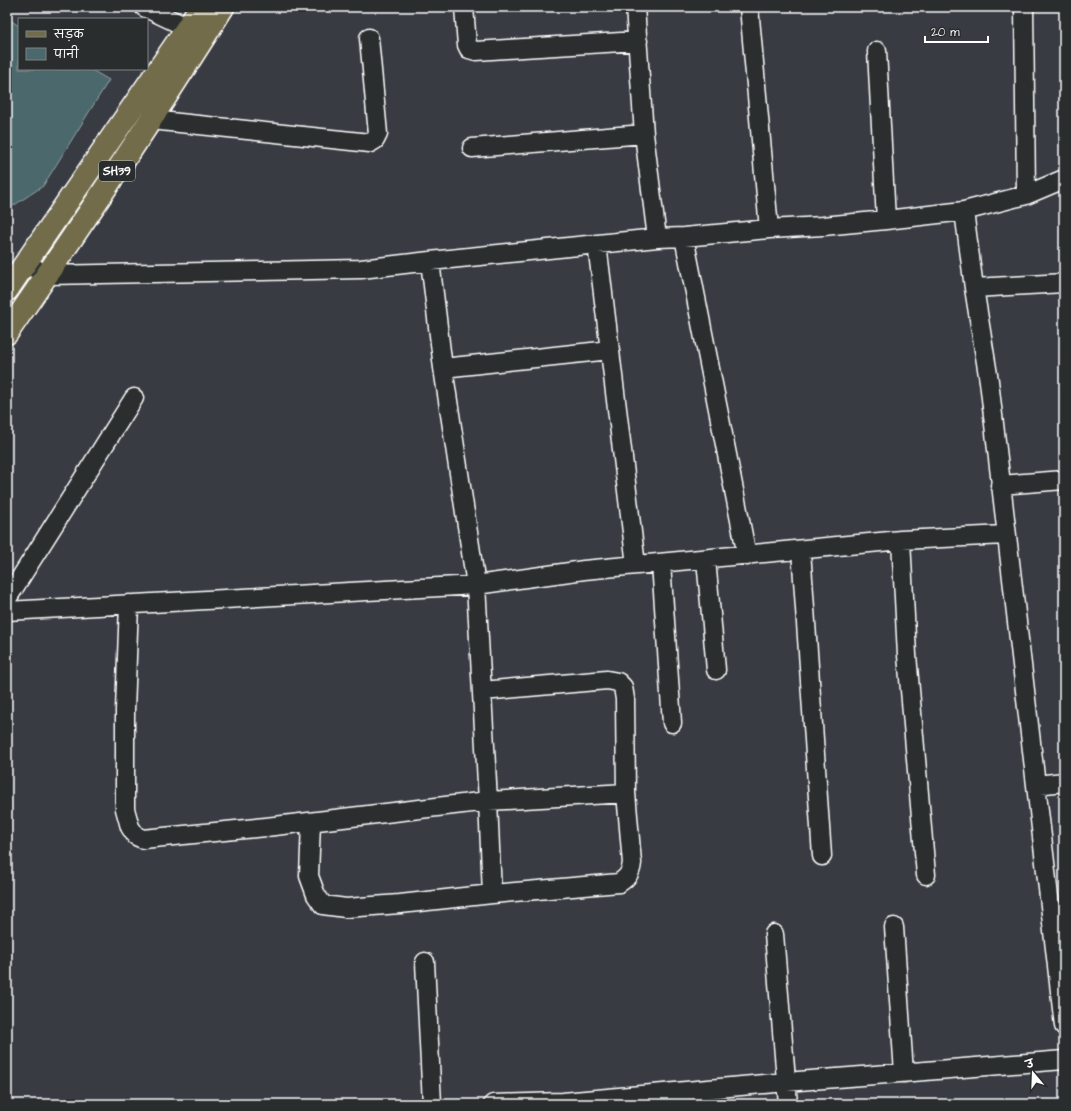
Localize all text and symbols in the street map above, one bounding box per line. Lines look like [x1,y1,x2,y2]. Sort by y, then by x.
legend [18,18,148,70]
scale bar [925,18,988,44]
text: 20 m [931,24,960,41]
text: सड़क [53,26,85,43]
text: पानी [53,45,79,63]
road number: SH39 [99,161,135,181]
north arrow [1013,1053,1053,1093]
text: उ [1023,1055,1037,1073]

